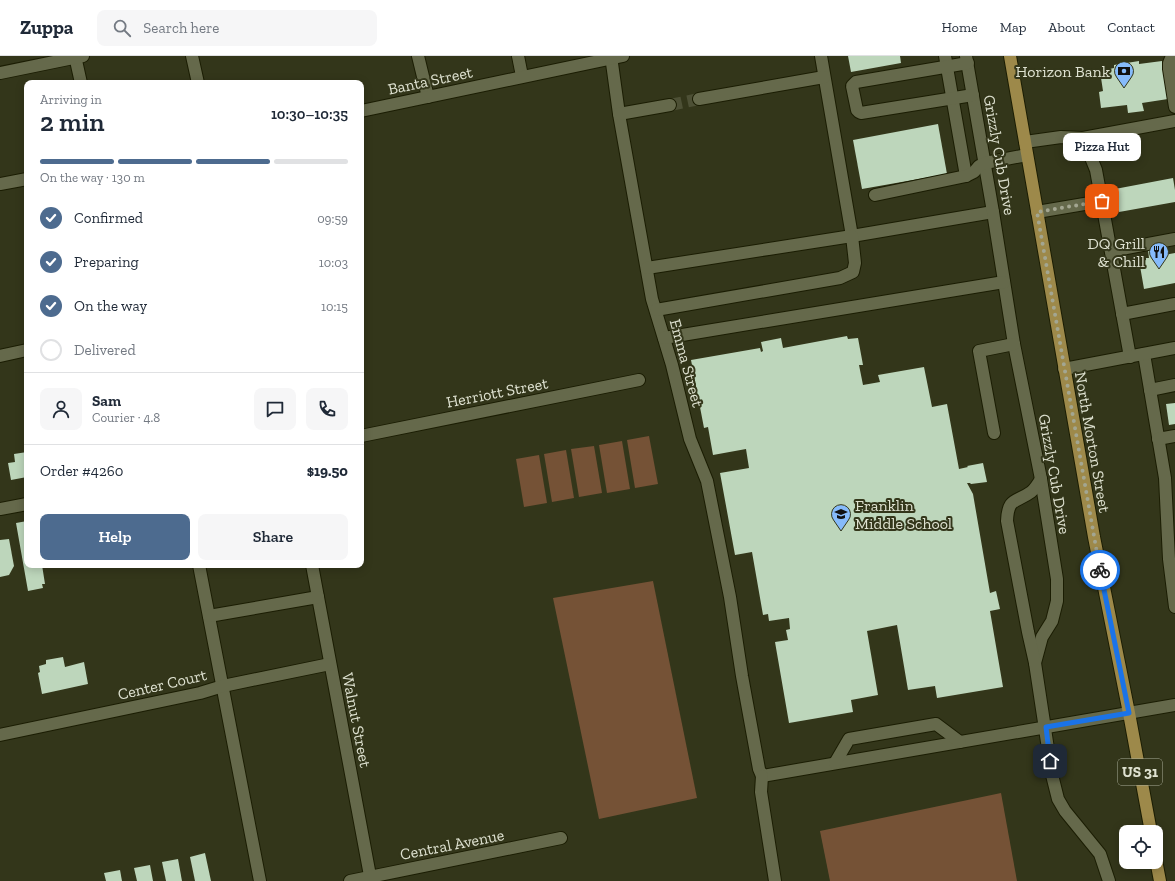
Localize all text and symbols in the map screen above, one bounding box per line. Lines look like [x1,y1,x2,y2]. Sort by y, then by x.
search box [97,10,377,46]
text: Zuppa [20,16,73,39]
icon: search [111,17,133,39]
text: Search here [143,19,219,37]
text: Home [942,19,978,36]
text: Map [1000,19,1026,36]
text: About [1048,19,1085,36]
text: Contact [1107,19,1155,36]
bank icon: Horizon Bank [1113,60,1135,88]
street label: Banta Street [386,62,474,99]
place label: Horizon Bank [1016,62,1111,81]
text: Arriving in [40,92,102,107]
street label: Grizzly Cub Drive [980,93,1019,217]
text: 10:30–10:35 [271,105,348,123]
text: 2 min [40,106,104,138]
callout: Pizza Hut [1063,133,1141,161]
text: Pizza Hut [1075,139,1129,154]
text: On the way · 130 m [40,170,145,185]
pin [1085,184,1119,218]
icon: bag [1091,190,1113,212]
icon: check [40,207,62,229]
text: Confirmed [74,209,143,227]
text: 09:59 [317,211,348,226]
place label: DQ Grill & Chill [1088,234,1145,271]
restaurant icon: DQ Grill & Chill [1148,241,1170,269]
icon: check [40,251,62,273]
text: Preparing [74,253,139,271]
text: 10:03 [319,255,348,270]
icon: check [40,295,62,317]
text: On the way [74,297,147,315]
text: 10:15 [321,299,348,314]
street label: Emma Street [666,317,707,409]
text: Delivered [74,341,136,359]
street label: North Morton Street [1071,370,1114,514]
street label: Herriott Street [445,373,550,412]
button: person [40,388,82,430]
button: chat [254,388,296,430]
button: phone [306,388,348,430]
text: Sam [92,392,121,410]
text: Courier · 4.8 [92,410,160,425]
street label: Grizzly Cub Drive [1035,412,1074,536]
text: Order #4260 [40,462,123,480]
text: $19.50 [307,462,348,480]
place label: Franklin Middle School [855,496,952,533]
school or university icon: Franklin Middle School [830,503,852,531]
button: Help [40,514,190,560]
button: Share [198,514,348,560]
courier [1080,550,1120,590]
icon: bike [1089,559,1111,581]
street label: Center Court [116,665,209,704]
street label: Walnut Street [338,671,375,769]
pin [1033,744,1067,778]
icon: home [1039,750,1061,772]
road number: US 31 [1118,759,1162,785]
street label: Central Avenue [398,825,506,864]
map controls [1119,825,1163,869]
button: locate [1119,825,1163,869]

